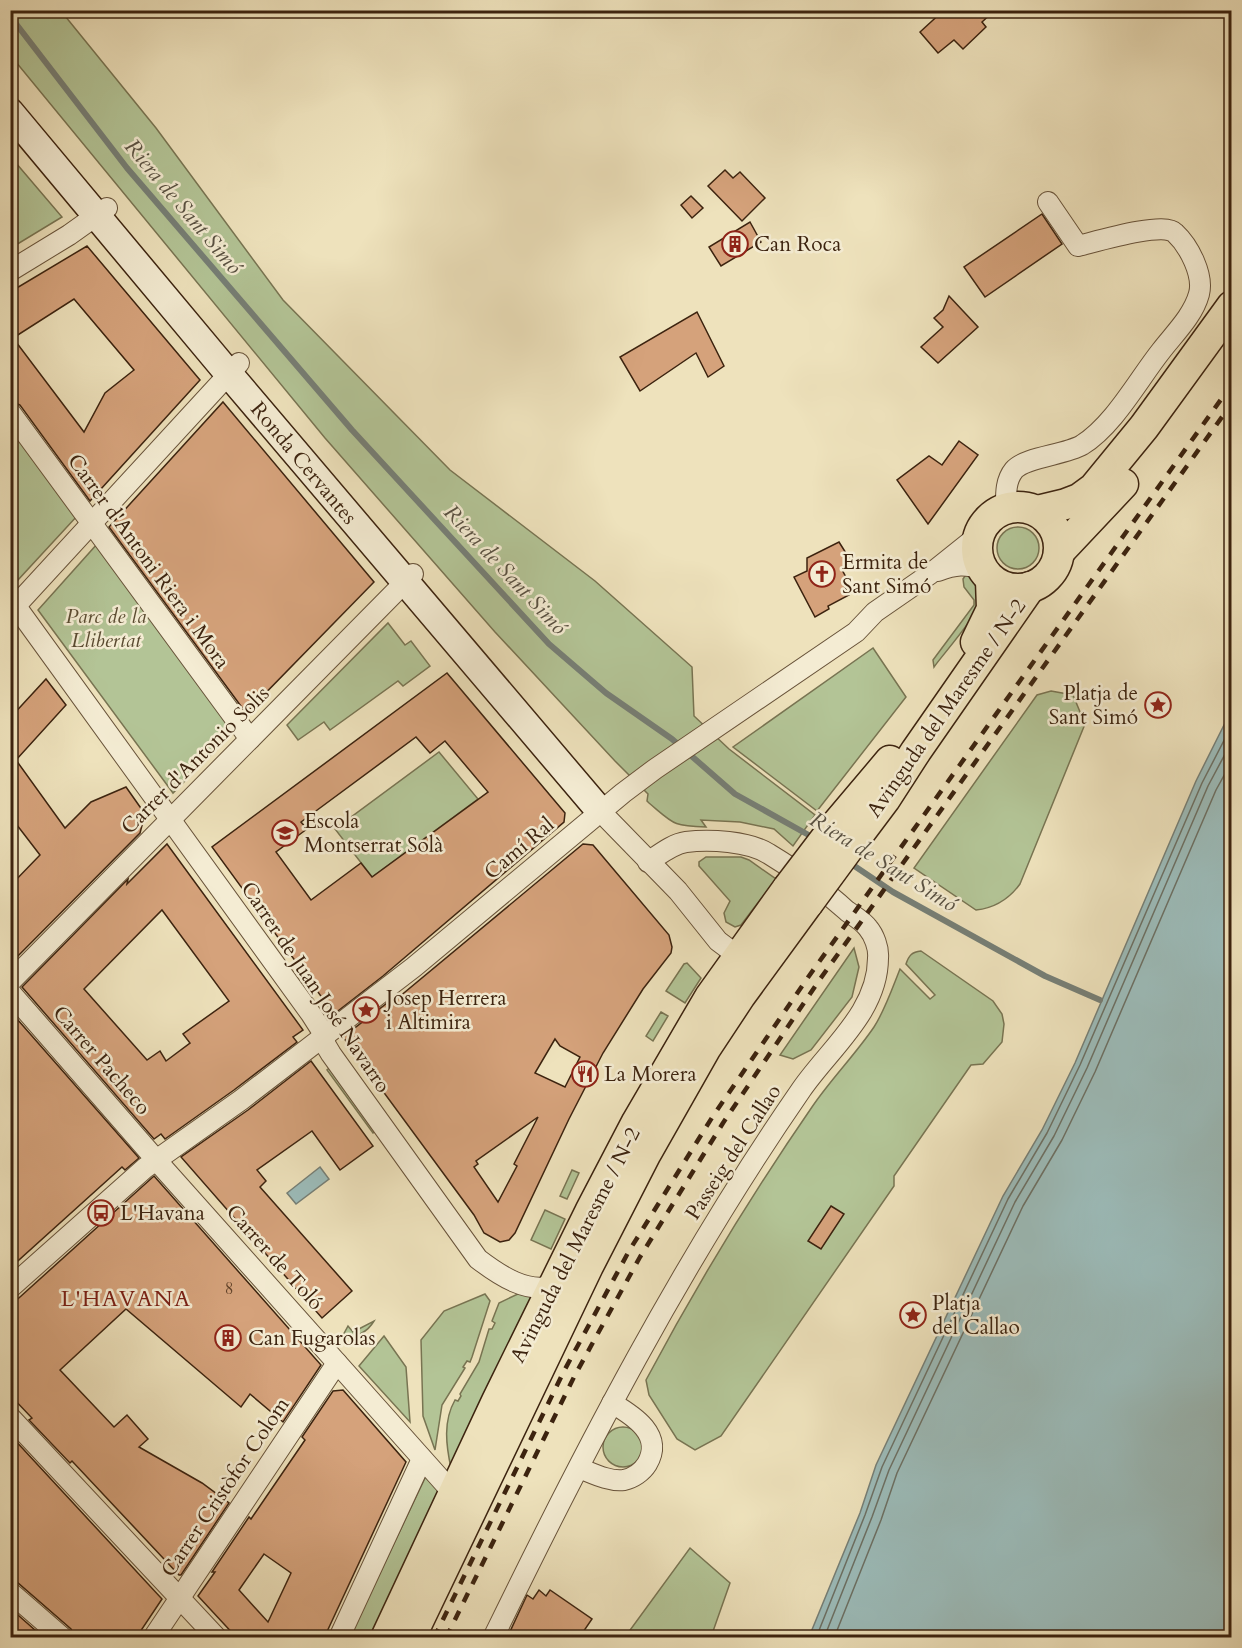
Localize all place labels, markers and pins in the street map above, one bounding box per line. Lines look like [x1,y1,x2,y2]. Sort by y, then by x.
building icon: Can Roca [720,229,750,259]
place label: Can Roca [754,230,841,259]
place label: Ermita de Sant Simó [842,548,931,601]
church icon: Ermita de Sant Simó [807,559,837,589]
place label: Platja de Sant Simó [1049,679,1138,732]
place icon: Platja de Sant Simó [1143,690,1173,720]
place label: Escola Montserrat Solà [304,807,443,860]
school or university icon: Escola Montserrat Solà [270,818,300,848]
place label: Josep Herrera i Altimira [383,984,507,1037]
place icon: Josep Herrera i Altimira [351,995,381,1025]
restaurant icon: La Morera [570,1059,600,1089]
place label: La Morera [604,1060,696,1089]
bus stop icon: L'Havana [86,1198,116,1228]
place label: L'Havana [120,1199,205,1228]
place label: Platja del Callao [932,1289,1020,1342]
place icon: Platja del Callao [898,1300,928,1330]
building icon: Can Fugarolas [213,1323,243,1353]
place label: Can Fugarolas [248,1324,376,1353]

